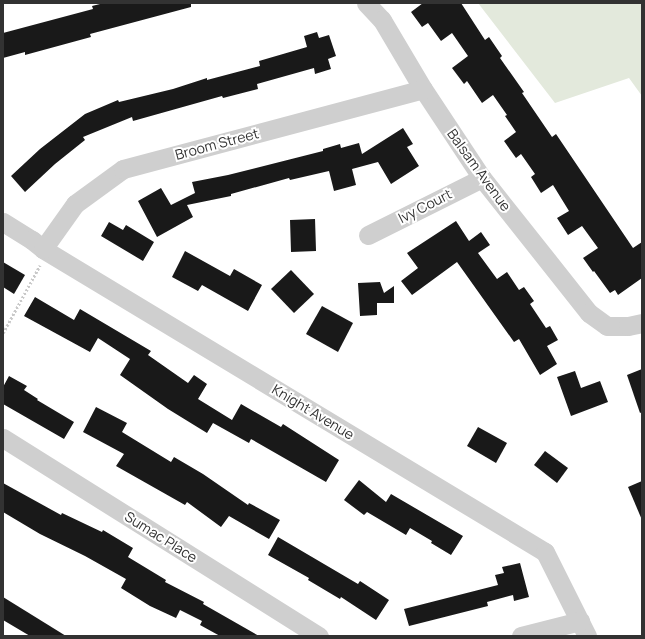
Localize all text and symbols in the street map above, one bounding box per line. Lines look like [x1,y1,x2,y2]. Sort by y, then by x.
street label: Broom Street [173,125,261,163]
street label: Balsam Avenue [444,126,514,214]
street label: Ivy Court [395,185,455,227]
street label: Knight Avenue [269,381,357,443]
street label: Sumac Place [122,508,200,566]

